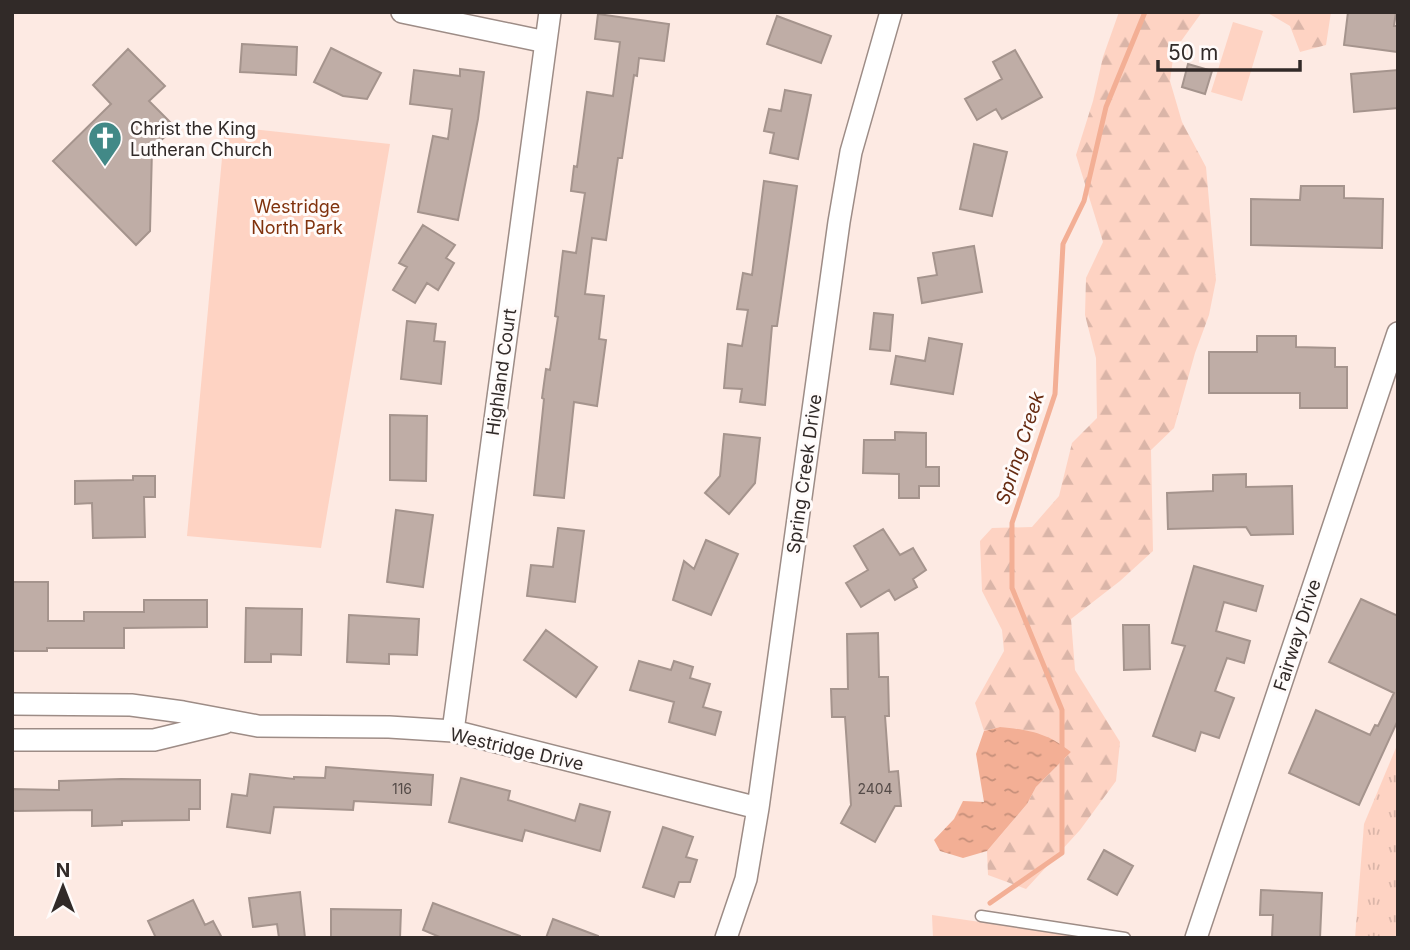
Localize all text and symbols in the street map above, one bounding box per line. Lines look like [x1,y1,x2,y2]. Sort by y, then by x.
scale bar [1158,28,1300,72]
text: 50 m [1168,40,1218,65]
place label: Christ the King Lutheran Church [130,118,272,160]
church icon: Christ the King Lutheran Church [86,119,124,168]
park label: Westridge North Park [251,196,343,238]
street label: Highland Court [482,307,520,437]
water label: Spring Creek [991,388,1049,507]
street label: Spring Creek Drive [782,393,826,555]
street label: Fairway Drive [1269,577,1325,693]
street label: Westridge Drive [448,723,586,775]
house number: 116 [392,780,412,797]
house number: 2404 [857,780,893,797]
north arrow [28,852,98,922]
text: N [56,859,70,882]

